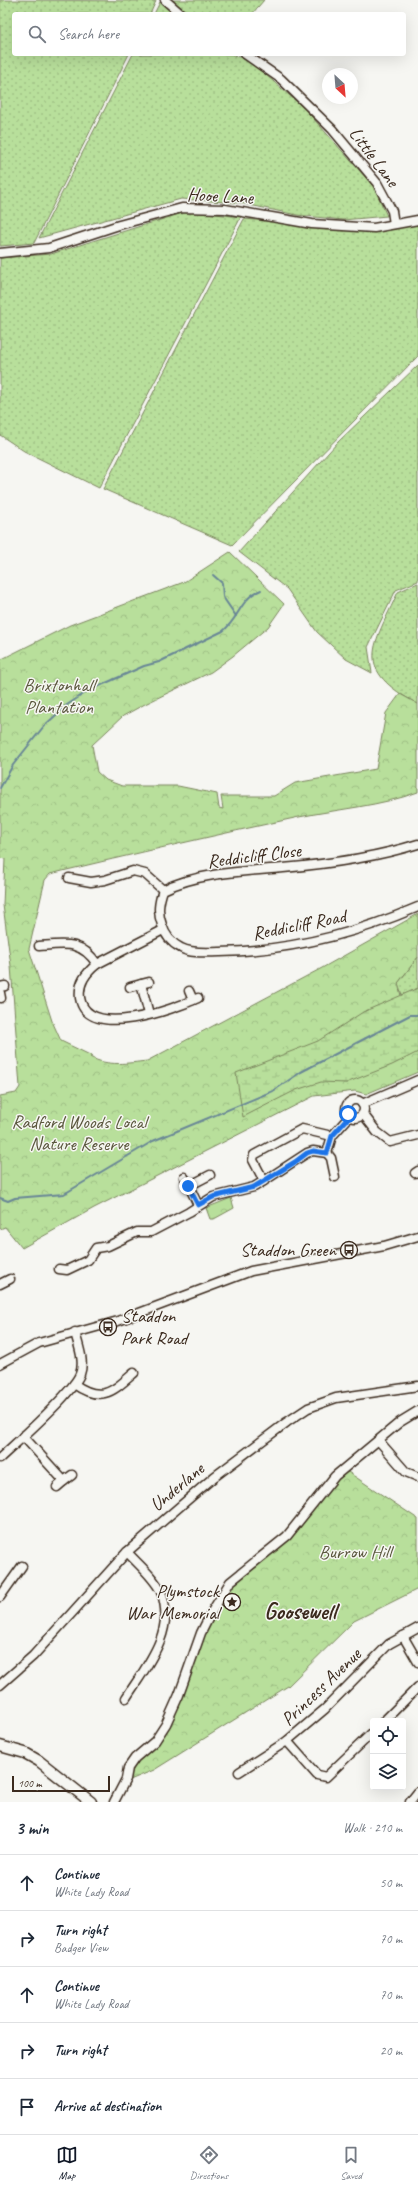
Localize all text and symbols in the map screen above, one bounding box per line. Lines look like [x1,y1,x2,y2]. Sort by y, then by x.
search box [12,12,406,56]
icon: search [26,23,48,45]
text: Search here [58,25,119,44]
north arrow [322,68,358,104]
street label: Little Lane [344,122,405,193]
street label: Hooe Lane [186,182,255,210]
park label: Brixtonhall Plantation [23,673,98,719]
street label: Reddicliff Close [206,838,304,874]
street label: Reddicliff Road [250,904,351,946]
route start [339,1105,357,1123]
park label: Radford Woods Local Nature Reserve [11,1110,150,1156]
route end [179,1177,197,1195]
place label: Staddon Green [240,1238,337,1262]
bus stop icon: Staddon Green [339,1240,359,1260]
place label: Staddon Park Road [121,1304,190,1350]
bus stop icon: Staddon Park Road [98,1317,118,1337]
street label: Underlane [145,1456,211,1517]
park label: Burrow Hill [319,1540,395,1564]
place label: Plymstock War Memorial [126,1579,223,1625]
place icon: Plymstock War Memorial [222,1592,242,1612]
district label: Goosewell [264,1597,341,1626]
street label: Princess Avenue [276,1642,367,1731]
map controls [370,1718,406,1790]
button: locate [370,1718,406,1754]
button: layers [370,1754,406,1790]
scale bar [12,1774,110,1793]
text: 100 m [18,1776,42,1790]
text: 3 min [16,1818,49,1839]
text: Walk · 210 m [343,1820,402,1836]
text: Continue [54,1865,99,1884]
icon: ahead [16,1872,38,1894]
text: 50 m [380,1875,402,1891]
text: White Lady Road [54,1884,129,1900]
text: Turn right [54,1921,107,1940]
icon: right [16,1928,38,1950]
text: 70 m [380,1931,402,1947]
text: Badger View [54,1940,108,1956]
text: Continue [54,1977,99,1996]
icon: ahead [16,1984,38,2006]
text: 70 m [380,1987,402,2003]
text: White Lady Road [54,1996,129,2012]
icon: right [16,2040,38,2062]
text: Turn right [54,2041,107,2060]
text: 20 m [380,2043,402,2059]
icon: arrive [16,2096,38,2118]
text: Arrive at destination [54,2097,161,2116]
tab: Map [56,2144,78,2182]
tab: Directions [190,2144,228,2182]
tab: Saved [340,2144,362,2182]

